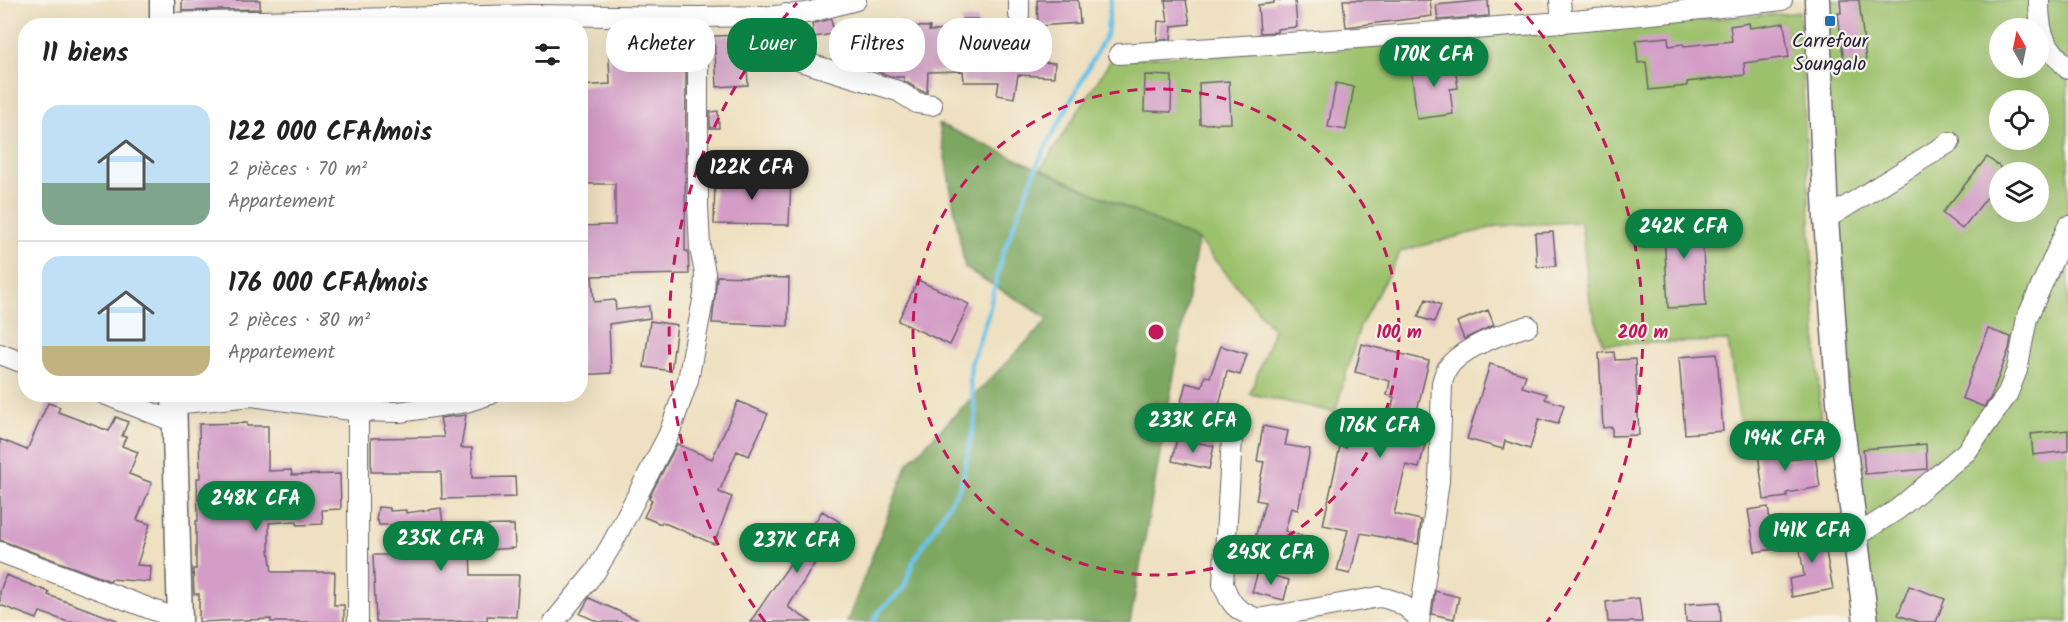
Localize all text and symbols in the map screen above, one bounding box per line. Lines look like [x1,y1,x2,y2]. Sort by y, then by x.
marker: Carrefour Soungalo [1823,14,1837,28]
chip: Acheter [606,18,715,72]
chip: Louer [727,18,817,72]
chip: Filtres [829,18,925,72]
chip: Nouveau [937,18,1052,72]
north arrow [1989,18,2049,78]
map controls [1989,18,2049,222]
place label: Carrefour Soungalo [1792,26,1870,81]
text: 11 biens [42,33,128,75]
pin: 170K CFA [1372,37,1496,88]
icon: filters [531,38,564,71]
text: 170K CFA [1393,40,1475,72]
button: locate [1989,90,2049,150]
text: 122 000 CFA/mois [228,112,432,154]
icon: home [90,129,162,201]
pin: 122K CFA [690,150,814,201]
text: 122K CFA [710,153,794,185]
text: 2 pièces · 70 m² [228,154,367,186]
button: layers [1989,162,2049,222]
text: Appartement [228,186,335,218]
pin: 242K CFA [1622,209,1746,260]
text: 242K CFA [1639,212,1729,244]
text: 176 000 CFA/mois [228,263,428,305]
icon: home [90,280,162,352]
text: 2 pièces · 80 m² [228,305,370,337]
text: 100 m [1376,319,1422,348]
text: 200 m [1618,319,1669,348]
centre of rings [1146,322,1166,342]
text: Appartement [228,337,335,369]
pin: 233K CFA [1131,403,1255,454]
text: 233K CFA [1148,406,1238,438]
pin: 176K CFA [1318,408,1442,459]
text: 176K CFA [1339,411,1421,443]
pin: 194K CFA [1723,421,1847,472]
text: 194K CFA [1744,424,1826,456]
pin: 248K CFA [194,481,318,532]
text: 248K CFA [211,484,301,516]
pin: 141K CFA [1750,513,1874,564]
text: 141K CFA [1773,516,1851,548]
pin: 235K CFA [379,521,503,572]
pin: 237K CFA [735,523,859,574]
text: 235K CFA [397,524,485,556]
text: 237K CFA [753,526,841,558]
pin: 245K CFA [1209,535,1333,586]
text: 245K CFA [1227,538,1315,570]

